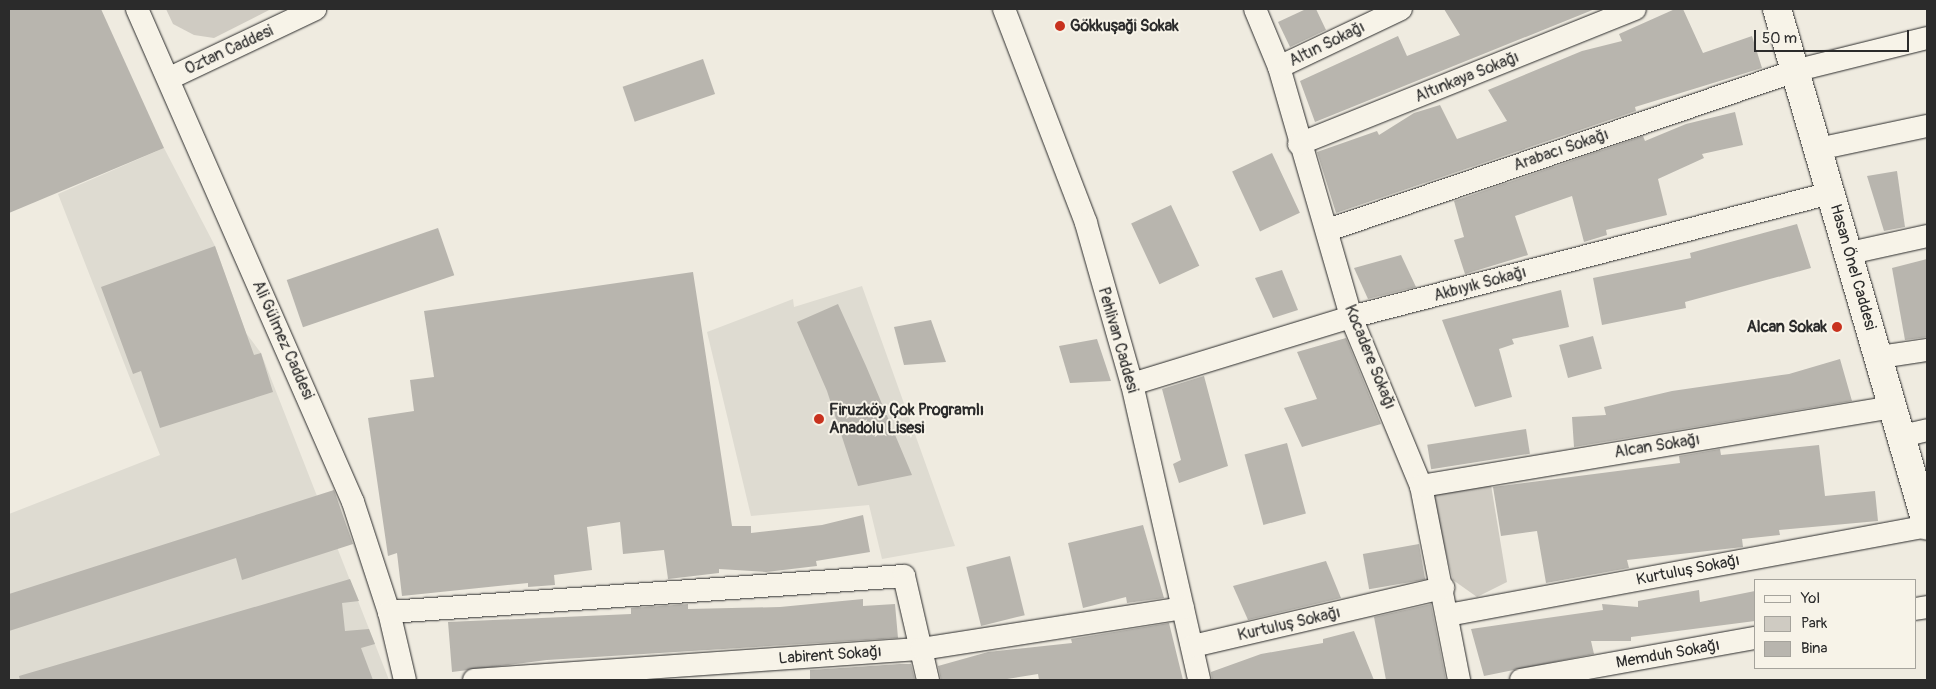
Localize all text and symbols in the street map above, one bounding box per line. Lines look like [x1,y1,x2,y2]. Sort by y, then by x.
place label: Gökkuşaği Sokak [1070,16,1179,36]
street label: Altın Sokağı [1286,17,1368,71]
marker: Gökkuşaği Sokak [1054,20,1066,32]
scale bar [1756,20,1911,52]
street label: Oztan Caddesi [182,21,276,79]
text: 50 m [1762,29,1797,48]
street label: Altınkaya Sokağı [1412,47,1522,107]
street label: Arabacı Sokağı [1511,125,1611,175]
street label: Hasan Önel Caddesi [1826,202,1880,332]
street label: Akbıyık Sokağı [1432,262,1528,306]
street label: Ali Gülmez Caddesi [248,278,318,402]
street label: Pehlivan Caddesi [1094,285,1142,395]
street label: Kocadere Sokağı [1340,302,1400,412]
place label: Alcan Sokak [1746,317,1827,337]
marker: Alcan Sokak [1831,321,1843,333]
place label: Firuzköy Çok Programlı Anadolu Lisesi [829,400,984,438]
marker: Firuzköy Çok Programlı Anadolu Lisesi [813,413,825,425]
street label: Alcan Sokağı [1613,430,1701,462]
street label: Kurtuluş Sokağı [1635,551,1741,589]
legend [1754,579,1916,669]
text: Yol [1801,589,1820,608]
street label: Kurtuluş Sokağı [1236,603,1342,645]
text: Park [1801,614,1827,633]
street label: Memduh Sokağı [1615,635,1721,673]
text: Bina [1801,639,1827,658]
street label: Labirent Sokağı [778,642,882,668]

